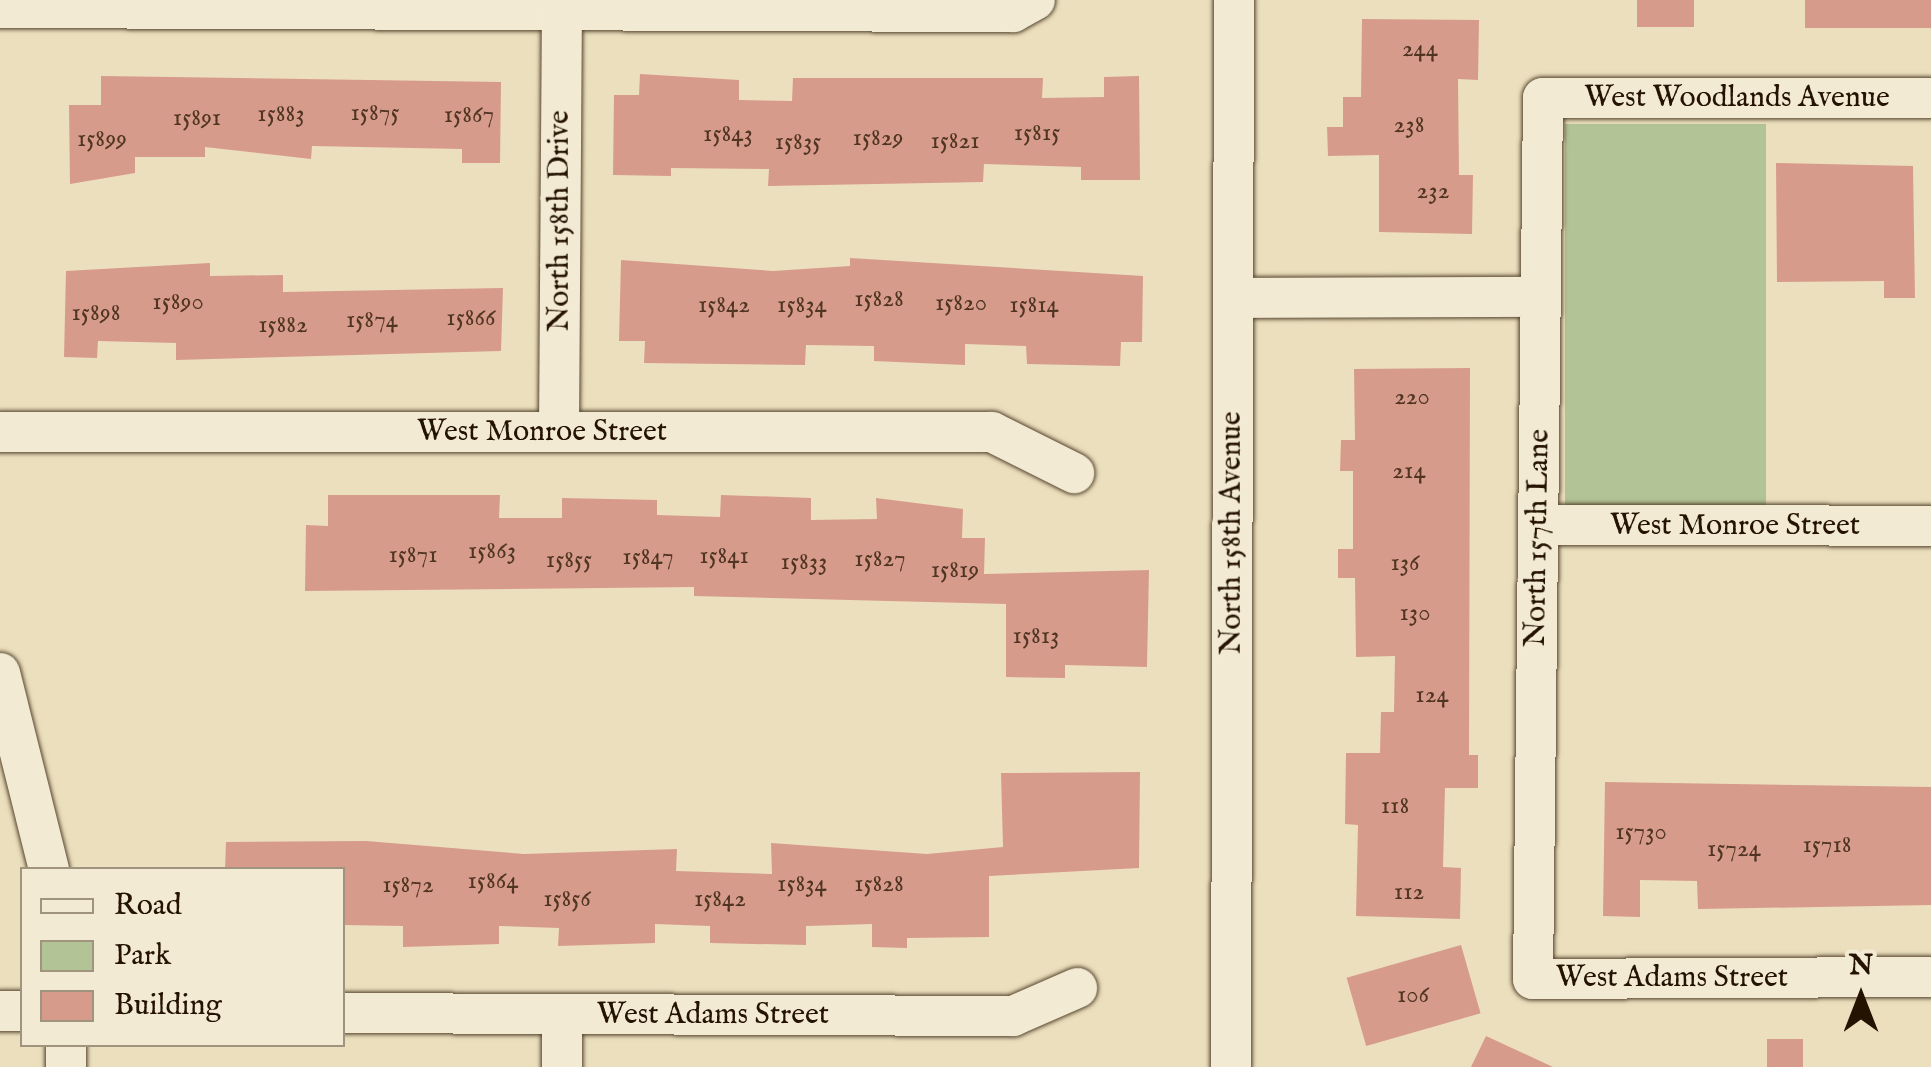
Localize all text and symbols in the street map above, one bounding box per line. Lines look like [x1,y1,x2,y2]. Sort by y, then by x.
house number: 244 [1402,34,1438,64]
street label: West Woodlands Avenue [1584,80,1890,116]
house number: 15875 [351,98,399,128]
house number: 15883 [257,99,305,129]
house number: 15867 [444,100,494,130]
house number: 15891 [173,103,221,133]
street label: North 158th Drive [542,110,578,332]
house number: 238 [1394,110,1424,140]
house number: 15815 [1014,118,1060,148]
house number: 15843 [703,119,753,149]
house number: 15829 [853,123,903,153]
house number: 15899 [77,124,127,154]
house number: 15821 [930,126,980,156]
house number: 15835 [775,127,821,157]
house number: 232 [1417,176,1449,206]
house number: 15828 [854,284,904,314]
house number: 15890 [152,287,204,317]
house number: 15820 [935,288,987,318]
house number: 15842 [698,290,750,320]
house number: 15834 [777,290,827,320]
house number: 15814 [1009,290,1059,320]
house number: 15898 [72,298,120,328]
house number: 15866 [446,303,496,333]
house number: 15874 [346,305,398,335]
house number: 15882 [258,310,308,340]
house number: 220 [1394,382,1430,412]
street label: North 158th Avenue [1214,411,1250,655]
street label: West Monroe Street [417,414,667,450]
street label: North 157th Lane [1518,429,1558,647]
house number: 214 [1392,456,1426,486]
street label: West Monroe Street [1610,508,1860,544]
house number: 15863 [468,536,516,566]
house number: 15871 [388,540,438,570]
house number: 15841 [699,541,749,571]
house number: 15847 [622,542,674,572]
house number: 15827 [854,544,906,574]
house number: 15855 [546,545,592,575]
house number: 15833 [781,547,827,577]
house number: 136 [1390,548,1420,578]
house number: 15819 [931,555,979,585]
house number: 130 [1400,598,1430,628]
house number: 15813 [1013,621,1059,651]
house number: 124 [1415,680,1449,710]
house number: 118 [1381,791,1409,821]
house number: 15730 [1615,817,1667,847]
house number: 15718 [1802,830,1852,860]
house number: 15724 [1707,834,1761,864]
house number: 15864 [468,866,518,896]
legend [20,867,345,1047]
house number: 15834 [777,869,827,899]
house number: 15828 [854,869,904,899]
house number: 15872 [382,870,434,900]
house number: 112 [1394,877,1424,907]
house number: 15856 [543,884,591,914]
house number: 15842 [694,884,746,914]
text: Road [114,887,182,925]
text: Park [114,937,171,975]
north arrow [1811,947,1911,1047]
text: N [1849,949,1873,984]
street label: West Adams Street [1556,960,1788,996]
house number: 106 [1397,980,1429,1010]
text: Building [114,987,222,1025]
street label: West Adams Street [597,997,829,1033]

